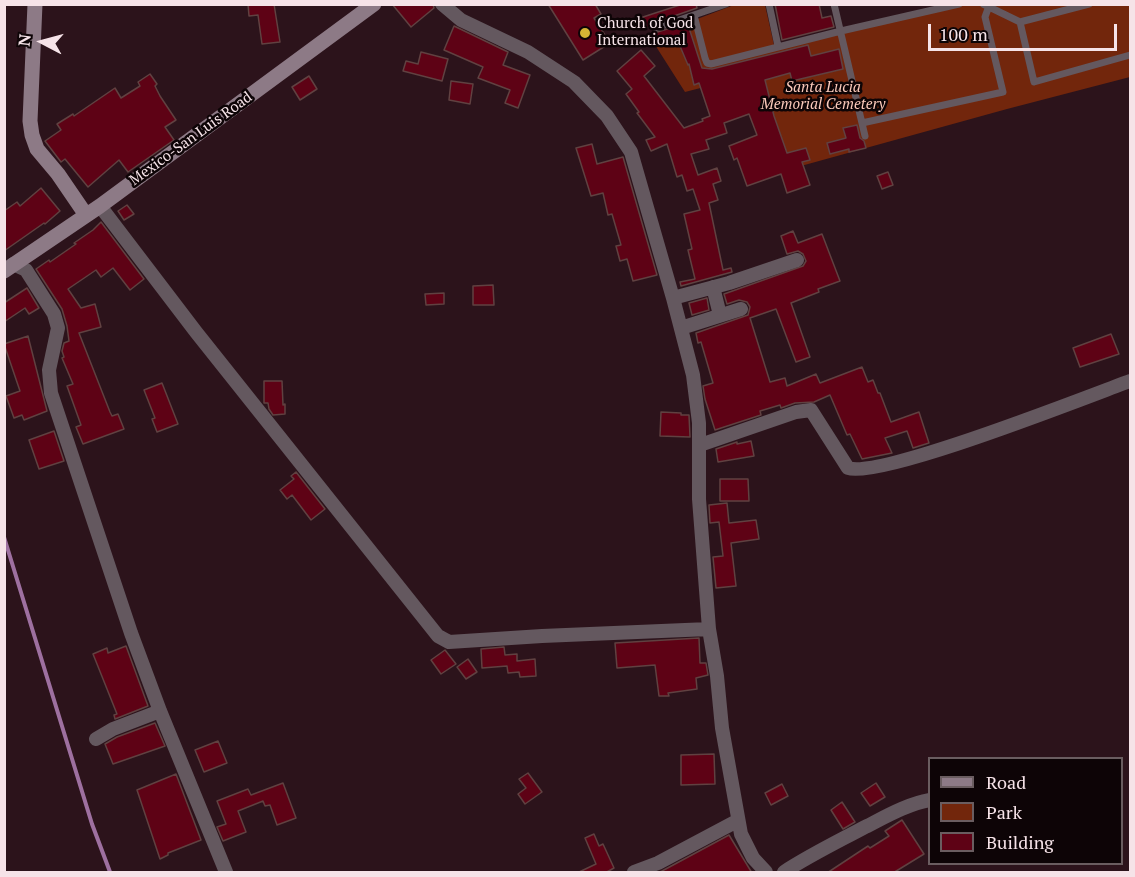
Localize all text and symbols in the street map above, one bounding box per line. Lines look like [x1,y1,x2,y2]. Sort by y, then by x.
north arrow [12,12,72,72]
scale bar [931,12,1120,50]
place label: Church of God International [597,15,693,50]
text: 100 m [939,22,988,46]
marker: Church of God International [578,26,592,40]
text: N [13,33,36,47]
park label: Santa Lucia Memorial Cemetery [761,79,885,114]
street label: Mexico-San Luis Road [126,88,256,190]
legend [928,757,1123,865]
text: Road [986,770,1026,794]
text: Park [986,800,1022,824]
text: Building [986,830,1054,854]

